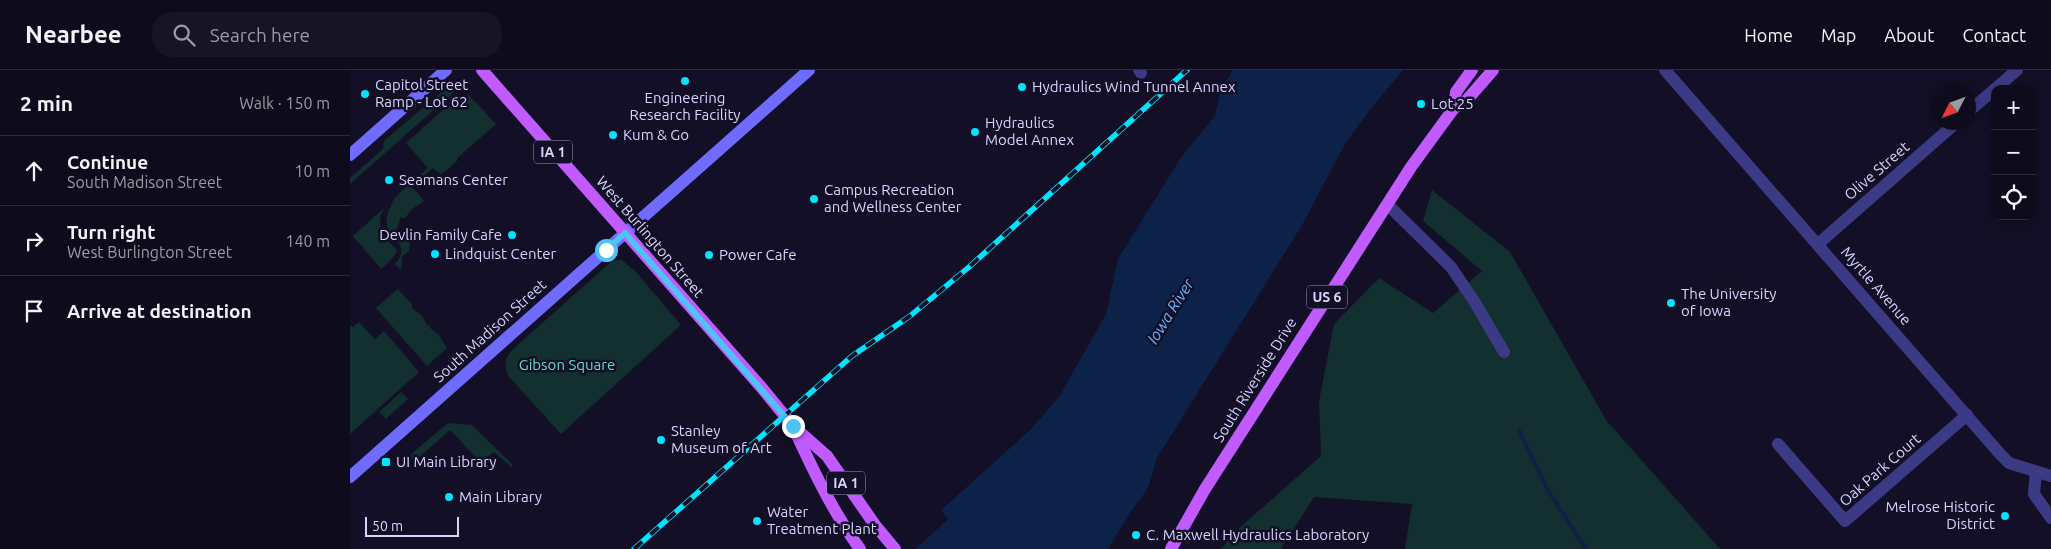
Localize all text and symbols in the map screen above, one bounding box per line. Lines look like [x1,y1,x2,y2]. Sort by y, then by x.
search box [152,12,502,57]
text: Nearbee [25,21,122,48]
icon: search [170,21,198,49]
text: Search here [210,24,310,46]
text: Home [1744,25,1793,45]
text: Map [1821,25,1856,45]
text: About [1884,25,1934,45]
text: Contact [1962,25,2026,45]
marker: Engineering Research Facility [679,75,691,87]
place label: Capitol Street Ramp - Lot 62 [375,76,468,110]
place label: Hydraulics Wind Tunnel Annex [1032,78,1236,95]
marker: Hydraulics Wind Tunnel Annex [1016,81,1028,93]
north arrow [1931,85,1976,130]
map controls [1991,85,2036,220]
button: + [1991,85,2036,130]
marker: Capitol Street Ramp - Lot 62 [359,88,371,100]
place label: Engineering Research Facility [629,89,741,123]
text: 2 min [20,91,73,115]
text: Walk · 150 m [239,94,330,112]
place label: Lot 25 [1431,95,1474,112]
marker: Lot 25 [1415,98,1427,110]
place label: Hydraulics Model Annex [985,114,1074,148]
place label: Kum & Go [623,126,689,143]
marker: Hydraulics Model Annex [969,126,981,138]
marker: Kum & Go [607,129,619,141]
button: − [1991,130,2036,175]
street label: Olive Street [1841,138,1913,203]
road number: IA 1 [534,140,572,164]
text: Continue [67,151,148,173]
icon: ahead [20,157,48,185]
text: 10 m [294,162,330,180]
place label: Seamans Center [399,171,508,188]
text: South Madison Street [67,173,222,191]
street label: West Burlington Street [593,173,708,301]
marker: Seamans Center [383,174,395,186]
button: locate [1991,175,2036,220]
place label: Campus Recreation and Wellness Center [824,181,962,215]
marker: Campus Recreation and Wellness Center [808,193,820,205]
text: Turn right [67,221,155,243]
place label: Devlin Family Cafe [379,226,502,243]
icon: right [20,227,48,255]
marker: Devlin Family Cafe [506,229,518,241]
text: 140 m [285,232,330,250]
route start [595,239,618,262]
text: West Burlington Street [67,243,232,261]
street label: Myrtle Avenue [1838,243,1915,328]
place label: Lindquist Center [445,245,557,262]
place label: Power Cafe [719,246,797,263]
marker: Lindquist Center [429,248,441,260]
marker: Power Cafe [703,249,715,261]
water label: Iowa River [1143,275,1197,347]
street label: South Madison Street [430,276,549,386]
place label: The University of Iowa [1681,285,1777,319]
road number: US 6 [1307,286,1347,308]
icon: arrive [20,297,48,325]
marker: The University of Iowa [1665,297,1677,309]
text: Arrive at destination [67,300,252,322]
street label: South Riverside Drive [1209,314,1300,445]
park label: Gibson Square [519,356,615,373]
route end [782,415,805,438]
place label: Stanley Museum of Art [671,422,772,456]
street label: Oak Park Court [1836,430,1924,509]
marker: Stanley Museum of Art [655,434,667,446]
place label: UI Main Library [396,453,497,470]
marker: UI Main Library [380,456,392,468]
road number: IA 1 [827,472,865,494]
place label: Main Library [459,488,542,505]
marker: Main Library [443,491,455,503]
place label: Melrose Historic District [1886,498,1995,532]
place label: Water Treatment Plant [767,503,877,537]
marker: Melrose Historic District [1999,510,2011,522]
scale bar [365,514,459,537]
marker: Water Treatment Plant [751,515,763,527]
text: 50 m [372,518,403,534]
place label: C. Maxwell Hydraulics Laboratory [1146,526,1369,543]
marker: C. Maxwell Hydraulics Laboratory [1130,529,1142,541]

